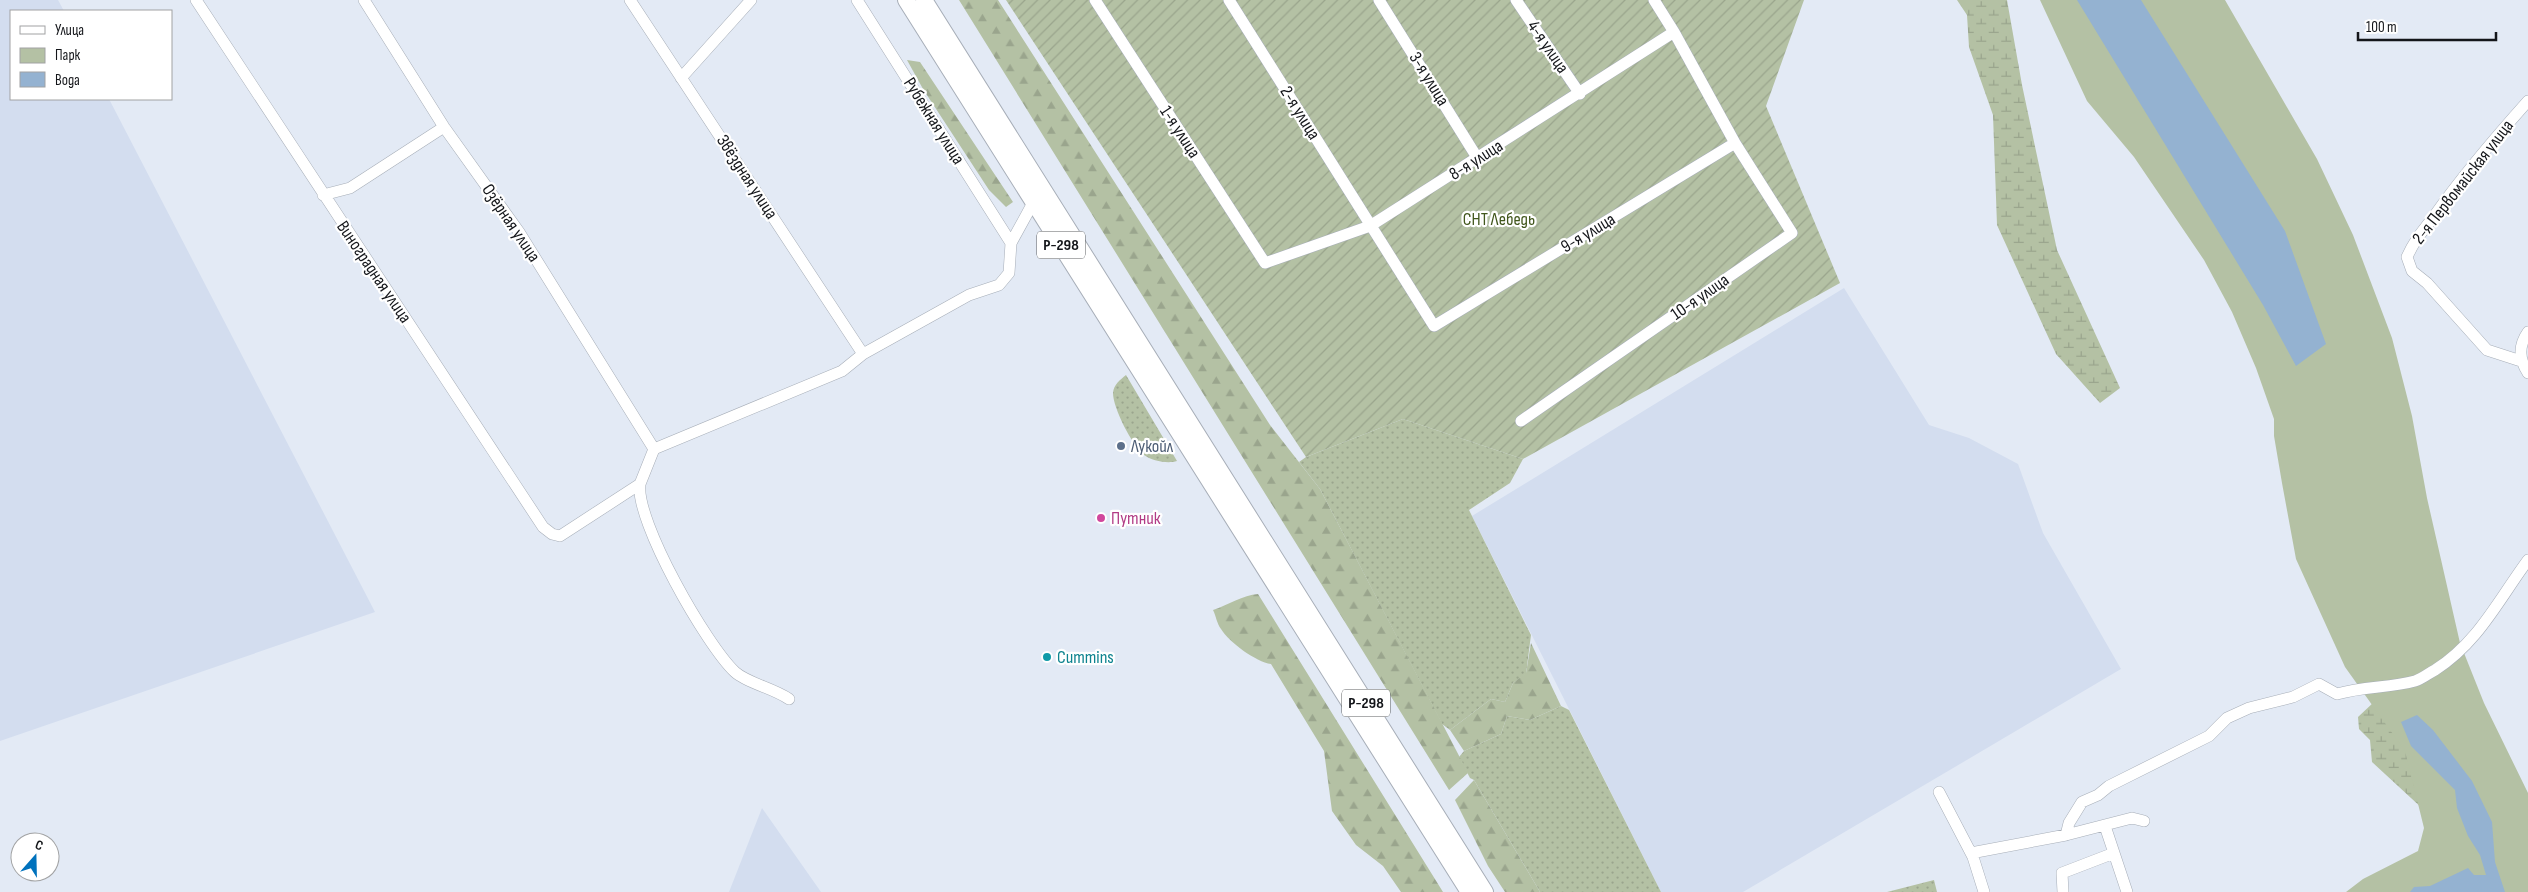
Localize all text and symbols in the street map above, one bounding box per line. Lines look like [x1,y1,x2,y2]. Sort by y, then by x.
legend [10,10,172,100]
scale bar [2358,10,2496,42]
street label: 4-я улица [1523,17,1573,77]
text: 100 m [2366,18,2397,37]
text: Улица [55,21,84,40]
text: Парк [55,46,81,65]
street label: 3-я улица [1404,48,1454,110]
text: Вода [55,71,80,90]
street label: Рубежная улица [899,74,969,168]
street label: 2-я улица [1275,82,1325,144]
street label: 1-я улица [1155,102,1205,162]
street label: 2-я Первомайская улица [2408,116,2518,248]
street label: Звёздная улица [712,131,782,223]
street label: 8-я улица [1445,135,1507,185]
street label: Озёрная улица [477,180,545,266]
park label: СНТ Лебедь [1463,209,1535,230]
street label: 9-я улица [1557,209,1619,257]
street label: Виноградная улица [332,217,416,327]
road number: Р-298 [1037,232,1085,258]
street label: 10-я улица [1667,269,1733,325]
place label: Лукойл [1130,436,1174,457]
marker: Лукойл [1115,440,1127,452]
place label: Путник [1111,508,1161,529]
marker: Путник [1095,512,1107,524]
place label: Cummins [1057,647,1114,668]
marker: Cummins [1041,651,1053,663]
road number: Р-298 [1342,690,1390,716]
north arrow [10,832,60,882]
text: С [33,836,46,854]

